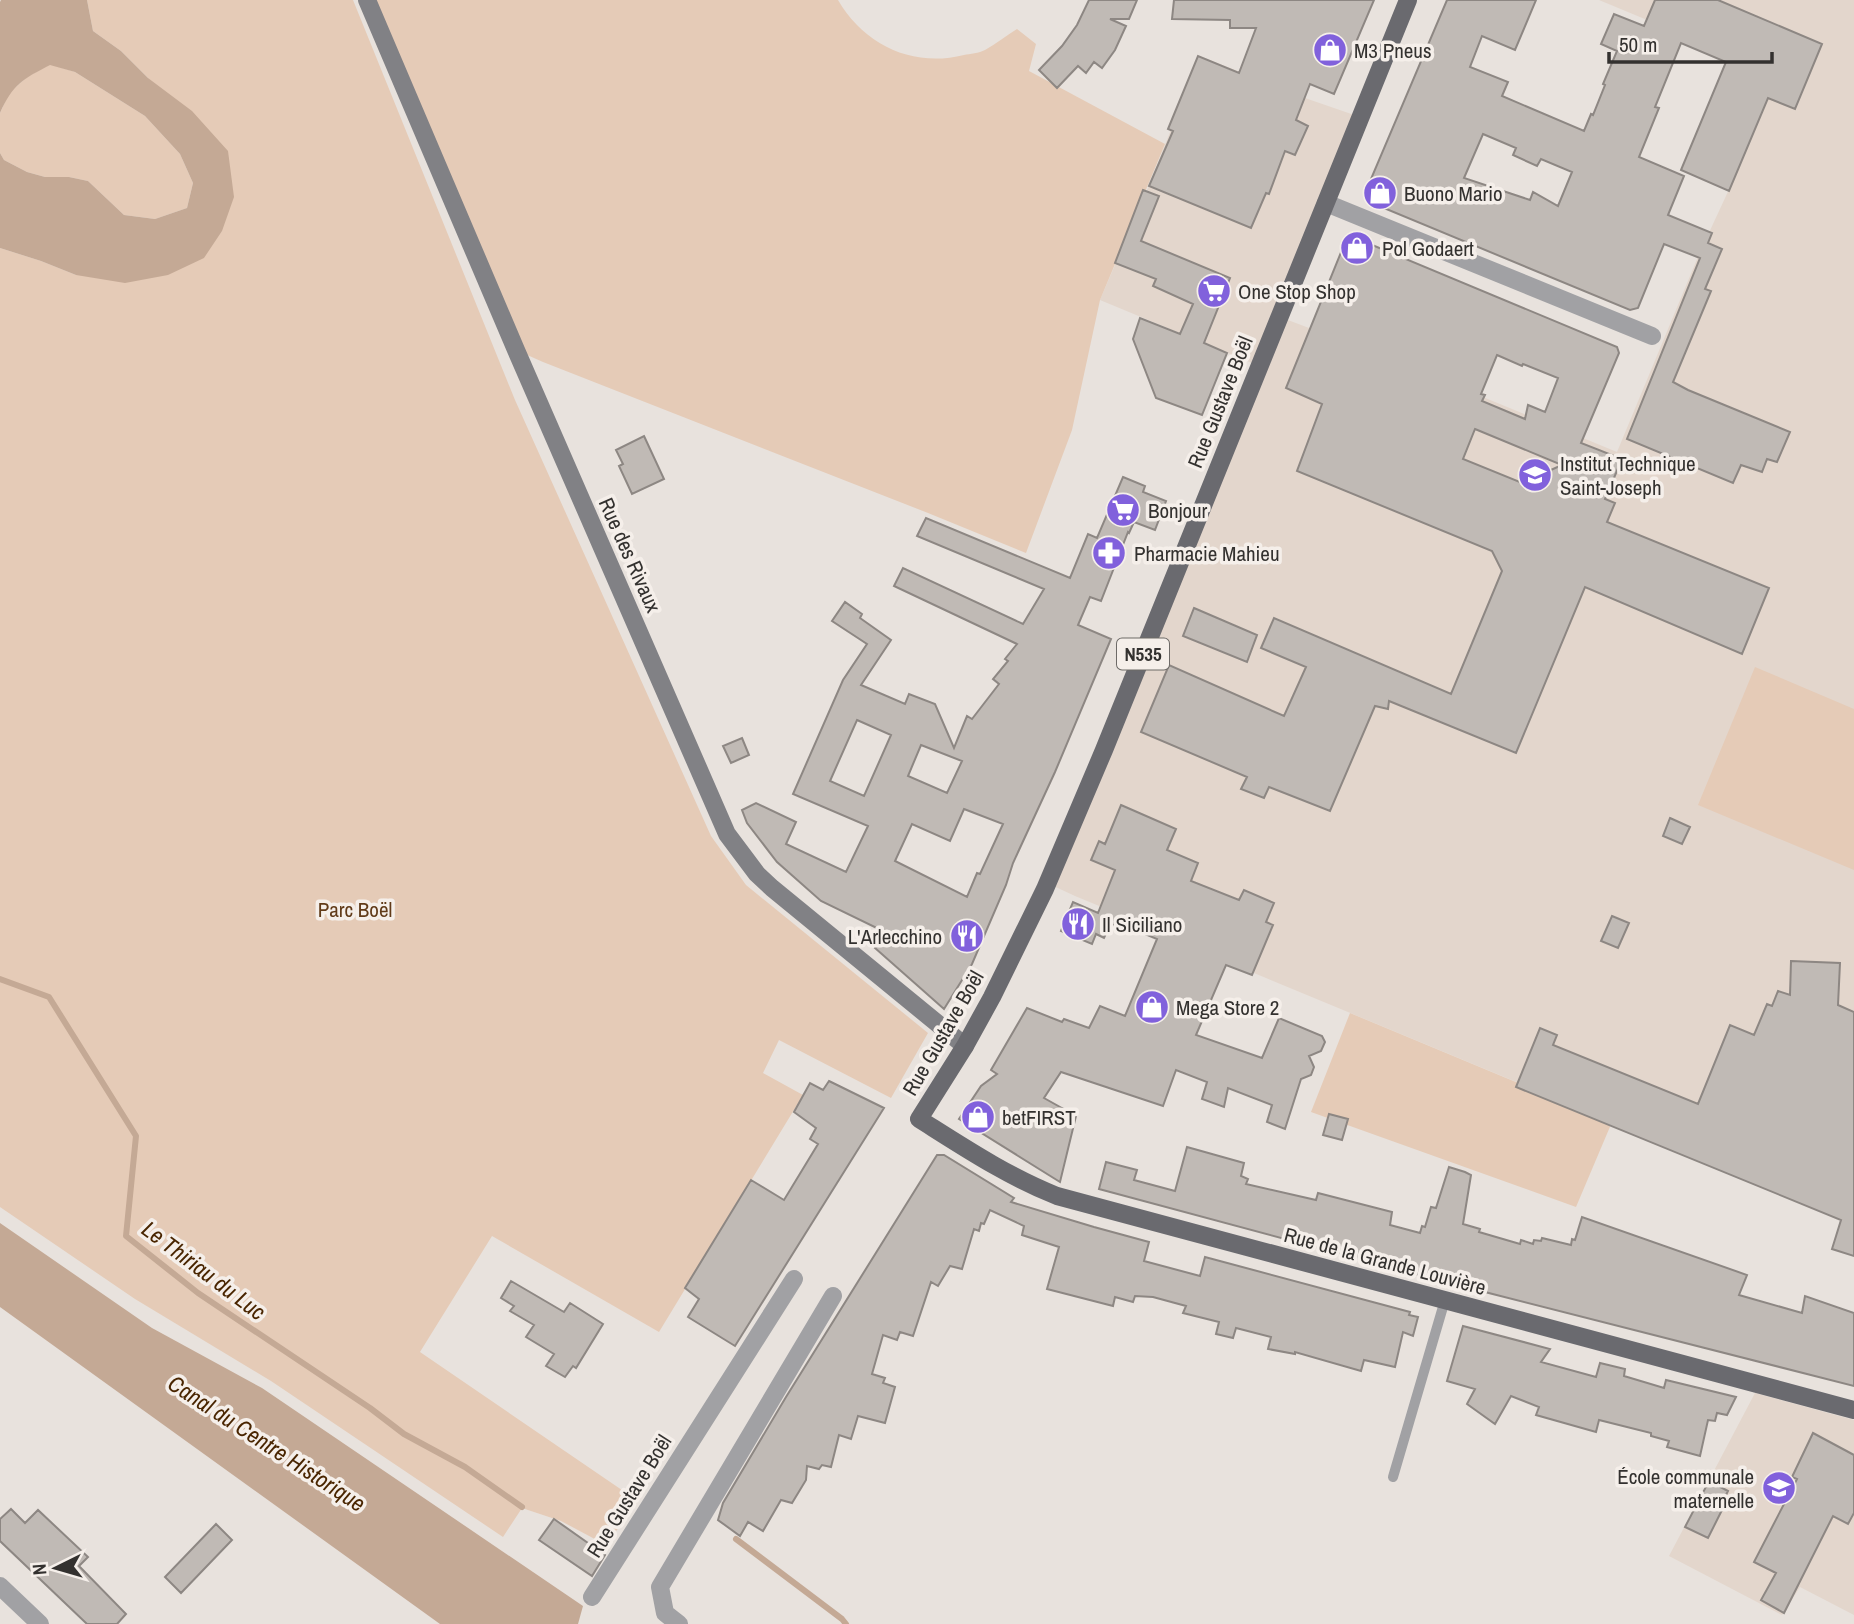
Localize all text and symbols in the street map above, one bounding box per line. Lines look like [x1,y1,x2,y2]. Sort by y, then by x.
scale bar [1609,21,1772,65]
text: 50 m [1619,30,1657,59]
shop icon: M3 Pneus [1311,31,1349,69]
place label: M3 Pneus [1354,36,1432,65]
shop icon: Buono Mario [1361,174,1399,212]
place label: Buono Mario [1404,179,1503,208]
shop icon: Pol Godaert [1338,229,1376,267]
place label: Pol Godaert [1382,234,1474,263]
supermarket icon: One Stop Shop [1195,272,1233,310]
place label: One Stop Shop [1238,277,1356,306]
street label: Rue Gustave Boël [1180,332,1260,472]
place label: Institut Technique Saint-Joseph [1560,449,1696,502]
school or university icon: Institut Technique Saint-Joseph [1516,456,1554,494]
supermarket icon: Bonjour [1104,491,1142,529]
street label: Rue des Rivaux [592,493,668,617]
place label: Bonjour [1148,496,1208,525]
pharmacy icon: Pharmacie Mahieu [1090,534,1128,572]
place label: Pharmacie Mahieu [1134,539,1280,568]
road number: N535 [1117,638,1169,670]
park label: Parc Boël [318,895,392,924]
restaurant icon: Il Siciliano [1059,905,1097,943]
place label: Il Siciliano [1102,910,1182,939]
restaurant icon: L'Arlecchino [948,917,986,955]
place label: L'Arlecchino [848,922,942,951]
street label: Rue Gustave Boël [896,965,990,1101]
shop icon: Mega Store 2 [1133,988,1171,1026]
place label: Mega Store 2 [1176,993,1279,1022]
shop icon: betFIRST [959,1098,997,1136]
place label: betFIRST [1002,1103,1076,1132]
water label: Le Thiriau du Luc [136,1213,272,1327]
street label: Rue de la Grande Louvière [1281,1220,1489,1302]
water label: Canal du Centre Historique [162,1367,372,1519]
street label: Rue Gustave Boël [580,1429,678,1563]
place label: École communale maternelle [1617,1462,1754,1515]
school or university icon: École communale maternelle [1760,1469,1798,1507]
north arrow [21,1533,91,1603]
text: N [26,1563,53,1576]

